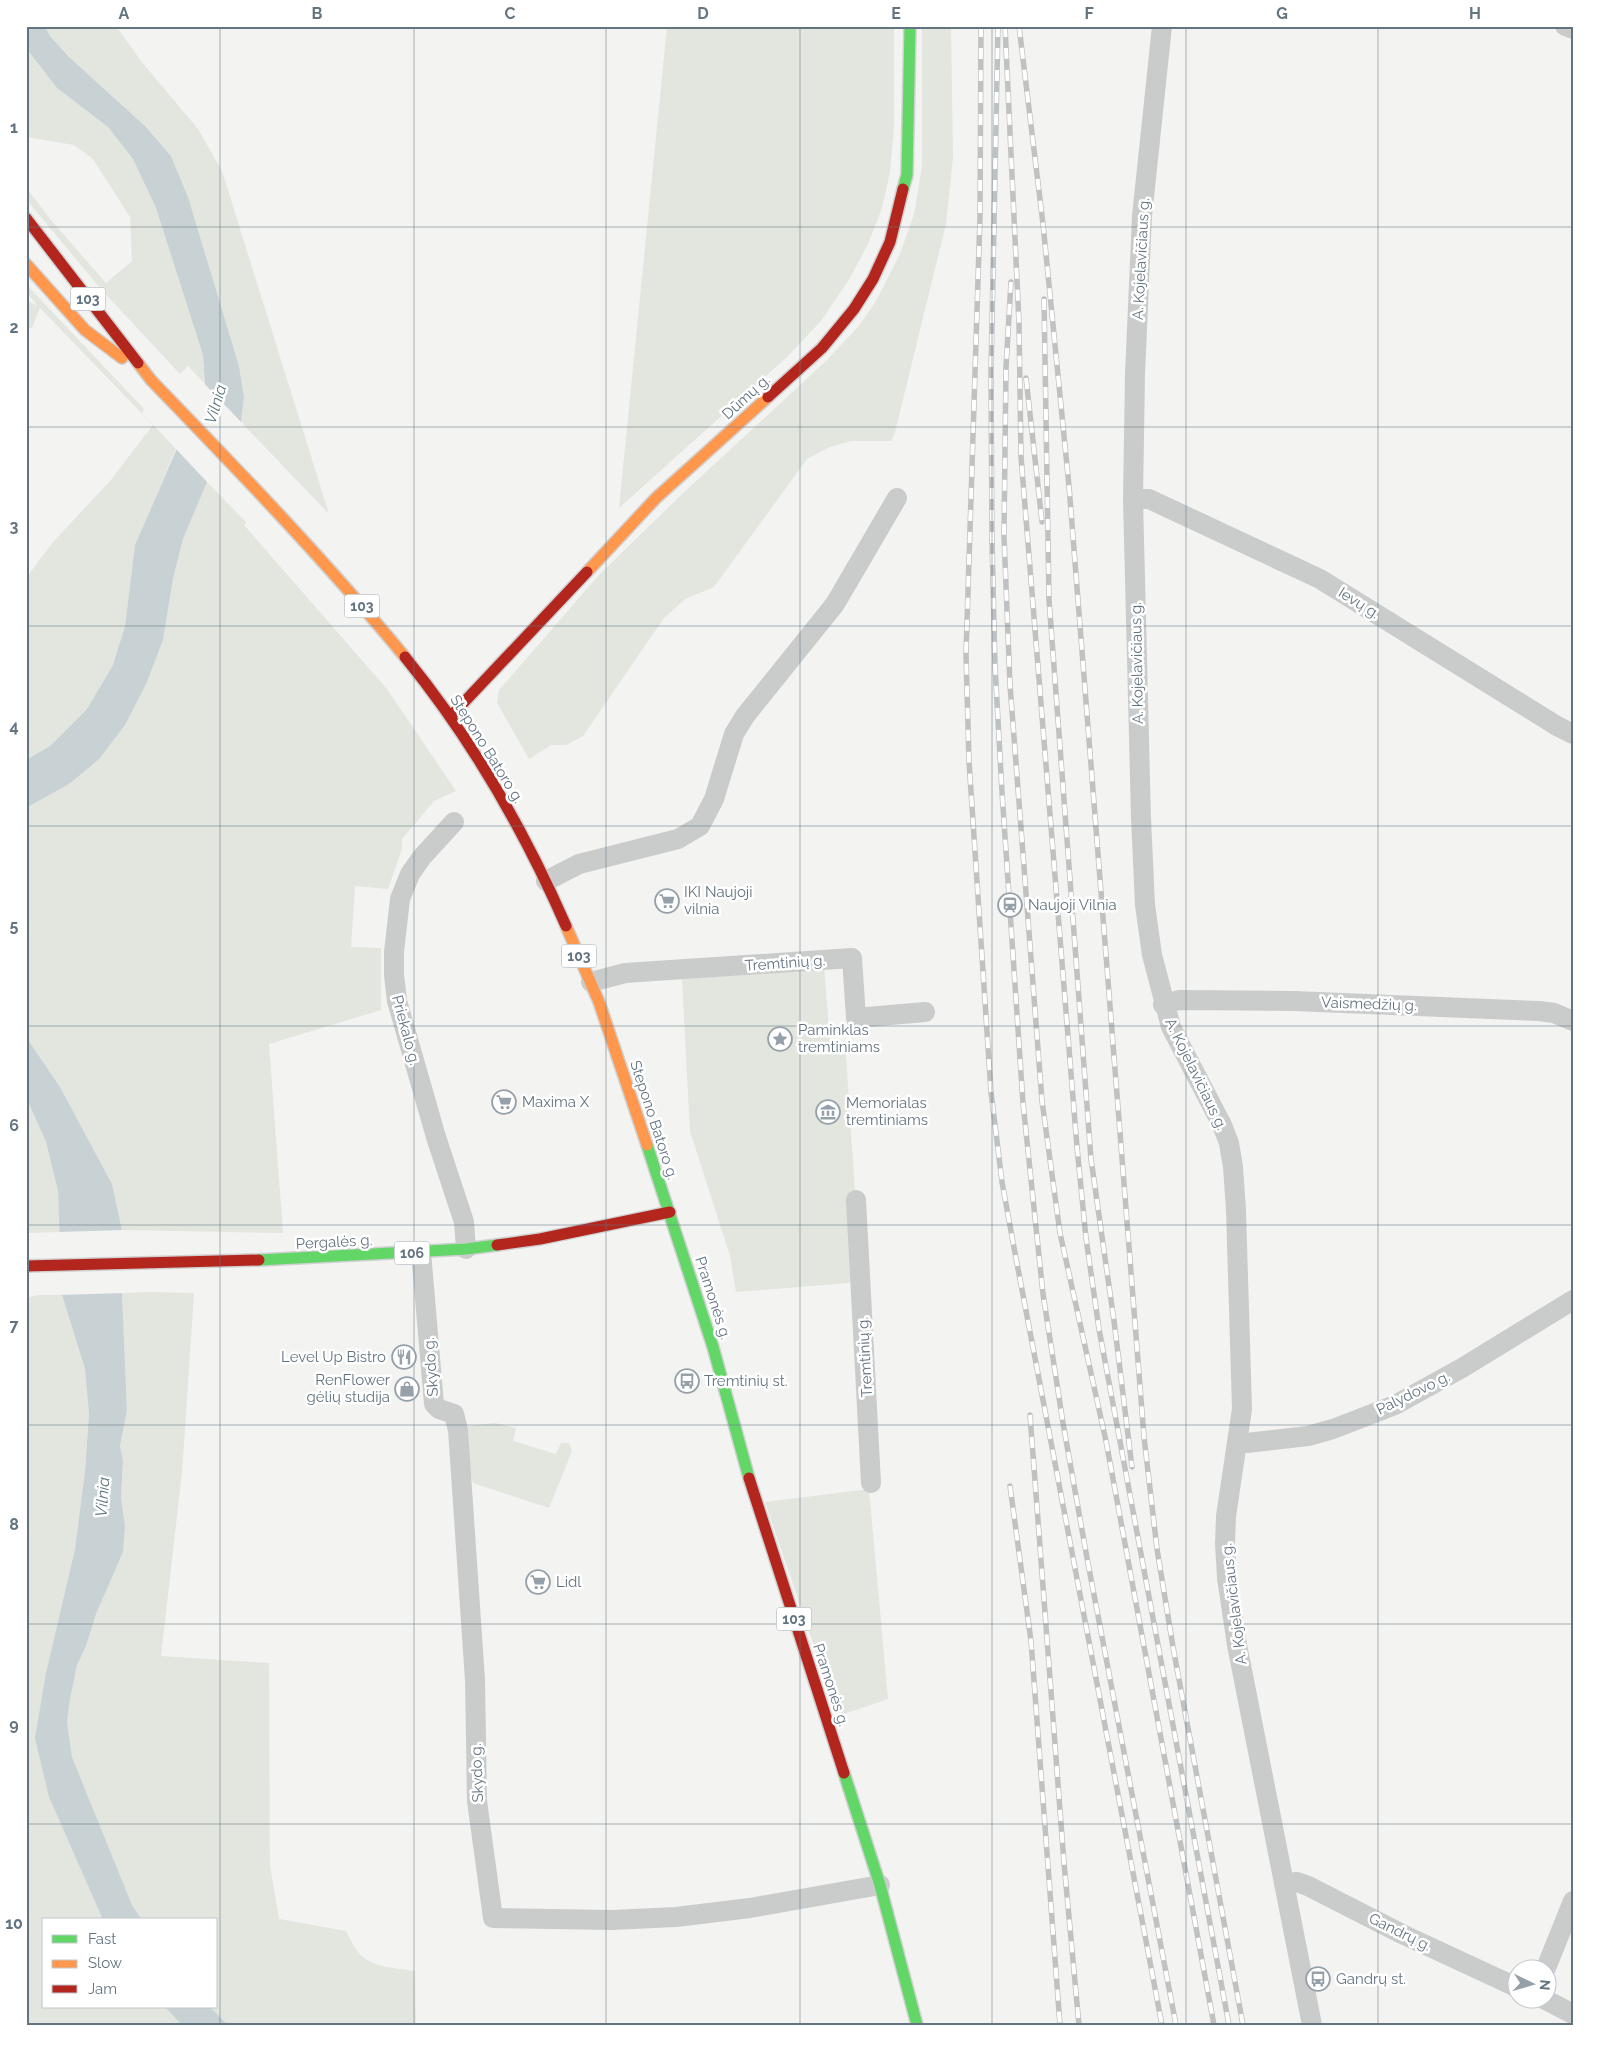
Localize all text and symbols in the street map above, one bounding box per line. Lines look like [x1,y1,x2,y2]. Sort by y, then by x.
text: A [119,4,130,23]
text: B [312,4,323,23]
text: C [505,4,516,23]
text: D [697,4,709,23]
text: E [891,4,901,23]
text: F [1084,4,1094,23]
text: G [1276,4,1288,23]
text: H [1469,4,1481,23]
text: 1 [10,118,18,137]
street label: A. Kojelavičiaus g. [1129,198,1153,320]
road number: 103 [70,288,106,310]
text: 2 [9,318,19,337]
street label: Dūmų g. [718,371,774,423]
water label: Vilnia [201,382,231,426]
text: 3 [10,517,19,536]
street label: Ievų g. [1335,583,1383,623]
road number: 103 [344,594,380,618]
street label: A. Kojelavičiaus g. [1127,602,1147,724]
street label: Stepono Batoro g. [446,692,528,806]
text: 4 [9,717,19,736]
place label: IKI Naujoji vilnia [684,883,752,918]
supermarket icon: IKI Naujoji vilnia [654,888,680,914]
station icon: Naujoji Vilnia [997,892,1023,918]
place label: Naujoji Vilnia [1028,896,1117,914]
text: 5 [10,916,19,935]
road number: 103 [562,944,596,968]
street label: Tremtinių g. [744,951,826,975]
street label: Priekalo g. [388,993,424,1067]
street label: Vaismedžių g. [1321,993,1417,1015]
street label: A. Kojelavičiaus g. [1161,1015,1231,1133]
place label: Paminklas tremtiniams [798,1021,880,1056]
place icon: Paminklas tremtiniams [767,1026,793,1052]
street label: Stepono Batoro g. [626,1058,682,1182]
supermarket icon: Maxima X [491,1089,517,1115]
place label: Maxima X [522,1093,590,1111]
place label: Memorialas tremtiniams [846,1094,928,1129]
museum icon: Memorialas tremtiniams [815,1099,841,1125]
text: 6 [9,1116,19,1135]
street label: Pergalės g. [295,1231,373,1253]
road number: 106 [394,1242,430,1264]
street label: Pramonės g. [691,1254,735,1342]
text: 7 [10,1316,19,1335]
street label: Tremtinių g. [854,1316,876,1398]
street label: Skydo g. [420,1337,442,1397]
restaurant icon: Level Up Bistro [391,1344,417,1370]
place label: Level Up Bistro [281,1348,386,1366]
street label: Palydovo g. [1373,1367,1453,1419]
bus stop icon: Tremtinių st. [674,1368,700,1394]
place label: RenFlower gėlių studija [307,1371,391,1406]
place label: Tremtinių st. [704,1372,788,1390]
shop icon: RenFlower gėlių studija [394,1376,420,1402]
water label: Vilnia [92,1476,113,1518]
text: 8 [9,1515,19,1534]
street label: A. Kojelavičiaus g. [1218,1542,1250,1666]
supermarket icon: Lidl [525,1569,551,1595]
place label: Lidl [556,1573,582,1591]
road number: 103 [776,1608,812,1630]
street label: Pramonės g. [809,1641,853,1729]
text: 9 [9,1715,19,1734]
street label: Skydo g. [467,1743,487,1803]
street label: Gandrų g. [1366,1909,1434,1955]
text: 10 [5,1914,23,1933]
legend [42,1918,218,2008]
text: Fast [88,1930,116,1948]
text: Slow [88,1954,122,1972]
north arrow [1506,1958,1556,2008]
bus stop icon: Gandrų st. [1305,1966,1331,1992]
place label: Gandrų st. [1336,1970,1406,1988]
text: N [1537,1979,1553,1991]
text: Jam [88,1980,117,1998]

